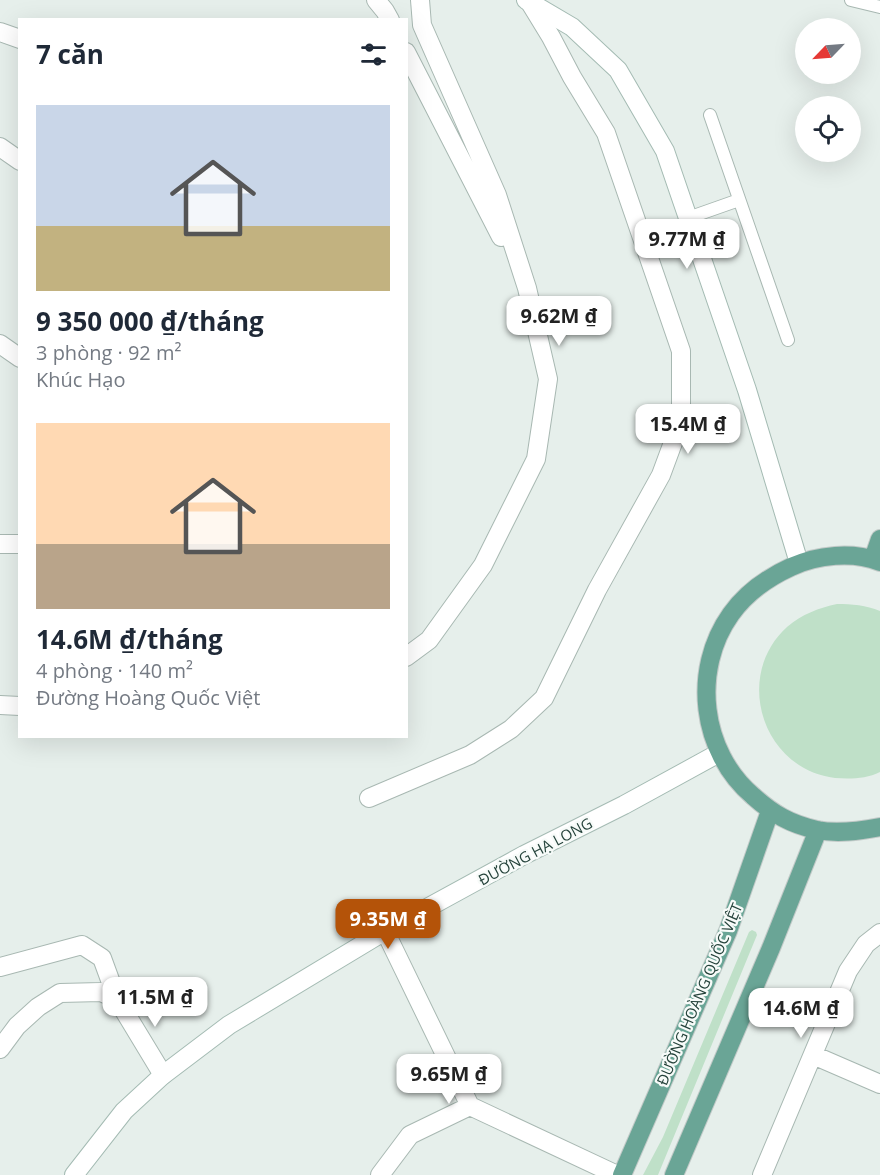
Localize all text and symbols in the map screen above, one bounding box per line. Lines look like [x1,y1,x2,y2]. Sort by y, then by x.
north arrow [795,18,861,84]
map controls [795,18,861,162]
text: 7 căn [36,36,104,72]
icon: filters [357,38,390,71]
button: locate [795,96,861,162]
icon: home [159,144,267,252]
pin: 9.77M ₫ [632,219,742,270]
text: 9.77M ₫ [648,225,726,252]
pin: 9.62M ₫ [504,296,614,347]
text: 9.62M ₫ [520,302,598,329]
text: 9 350 000 ₫/tháng [36,303,264,339]
text: 3 phòng · 92 m² [36,339,181,366]
text: Khúc Hạo [36,366,125,393]
pin: 15.4M ₫ [633,404,743,455]
text: 15.4M ₫ [649,410,727,437]
icon: home [159,462,267,570]
text: 14.6M ₫/tháng [36,621,223,657]
text: 4 phòng · 140 m² [36,657,193,684]
text: Đường Hoàng Quốc Việt [36,684,260,711]
street label: ĐƯỜNG HẠ LONG [474,812,596,890]
pin: 9.35M ₫ [333,899,443,950]
street label: ĐƯỜNG HOÀNG QUỐC VIỆT [652,899,747,1088]
text: 9.35M ₫ [349,905,427,932]
pin: 11.5M ₫ [100,977,210,1028]
text: 11.5M ₫ [116,983,194,1010]
pin: 14.6M ₫ [746,988,856,1039]
text: 14.6M ₫ [762,994,840,1021]
pin: 9.65M ₫ [394,1054,504,1105]
text: 9.65M ₫ [410,1060,488,1087]

